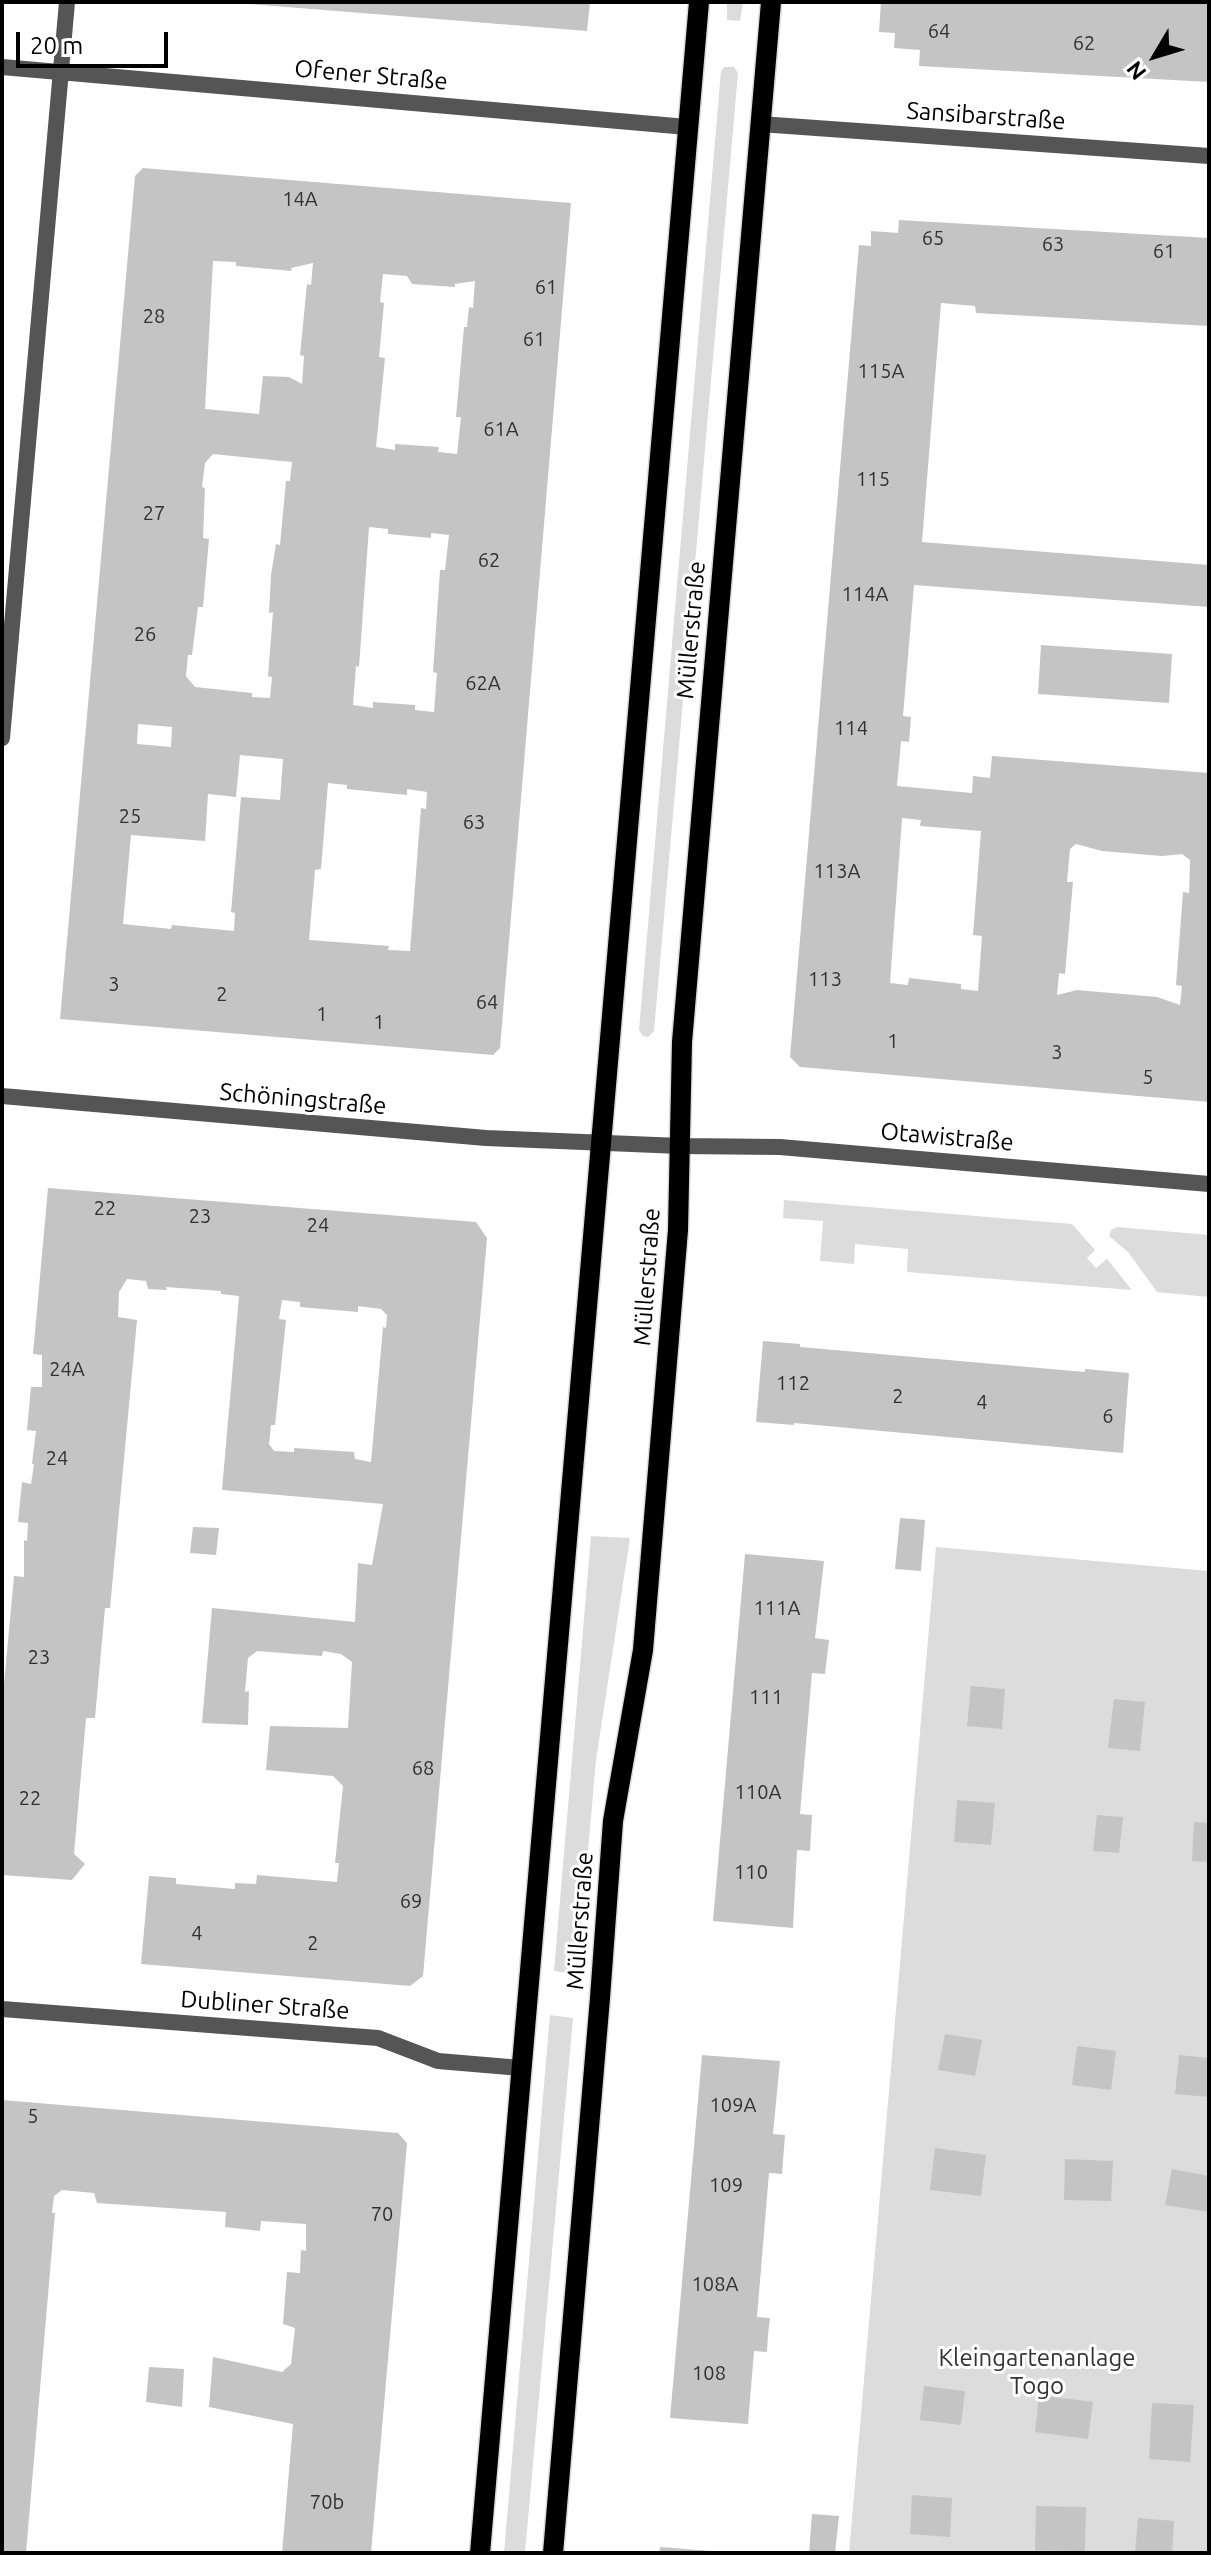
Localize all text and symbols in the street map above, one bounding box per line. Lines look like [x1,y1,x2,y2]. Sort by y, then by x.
scale bar [20,16,172,66]
north arrow [1115,16,1195,96]
house number: 64 [928,19,950,43]
house number: 62 [1073,31,1095,55]
text: 20 m [30,32,83,59]
street label: Ofener Straße [293,54,449,96]
text: N [1121,57,1151,85]
street label: Sansibarstraße [906,96,1066,136]
house number: 14A [282,187,318,211]
house number: 65 [922,226,944,250]
house number: 63 [1042,232,1064,256]
house number: 61 [1153,239,1175,263]
house number: 61 [535,275,557,299]
house number: 28 [143,304,165,328]
house number: 61 [523,327,545,351]
house number: 115A [858,359,904,383]
house number: 61A [483,417,519,441]
house number: 115 [856,467,890,491]
house number: 27 [143,501,165,525]
house number: 62 [478,548,500,572]
street label: Müllerstraße [671,560,711,700]
house number: 114A [842,582,888,606]
house number: 26 [134,622,156,646]
house number: 62A [465,671,501,695]
house number: 114 [834,716,868,740]
house number: 25 [119,804,141,828]
house number: 63 [463,810,485,834]
house number: 113A [814,859,860,883]
house number: 113 [808,967,842,991]
house number: 3 [108,972,120,996]
house number: 2 [216,982,228,1006]
house number: 64 [476,990,498,1014]
house number: 1 [316,1002,328,1026]
house number: 1 [373,1010,385,1034]
house number: 1 [887,1029,899,1053]
house number: 3 [1051,1040,1063,1064]
house number: 5 [1142,1065,1154,1089]
street label: Schöningstraße [218,1077,388,1121]
street label: Otawistraße [879,1117,1015,1157]
house number: 22 [94,1196,116,1220]
house number: 23 [189,1204,211,1228]
street label: Müllerstraße [628,1207,666,1347]
house number: 24 [307,1213,329,1237]
house number: 24A [49,1357,85,1381]
house number: 112 [776,1371,810,1395]
house number: 2 [892,1384,904,1408]
house number: 4 [976,1390,988,1414]
house number: 6 [1102,1404,1114,1428]
house number: 24 [46,1446,68,1470]
house number: 111A [754,1596,800,1620]
house number: 23 [28,1645,50,1669]
house number: 111 [749,1685,783,1709]
house number: 68 [412,1756,434,1780]
house number: 110A [735,1780,781,1804]
house number: 22 [19,1786,41,1810]
street label: Müllerstraße [561,1851,599,1991]
house number: 110 [734,1860,768,1884]
house number: 69 [400,1889,422,1913]
house number: 4 [191,1921,203,1945]
house number: 2 [307,1931,319,1955]
street label: Dubliner Straße [179,1985,351,2025]
house number: 109A [710,2093,756,2117]
house number: 5 [27,2104,39,2128]
house number: 109 [709,2173,743,2197]
house number: 70 [371,2202,393,2226]
house number: 108A [692,2272,738,2296]
park label: Kleingartenanlage Togo [938,2344,1136,2400]
house number: 108 [692,2361,726,2385]
house number: 70b [310,2490,344,2514]

